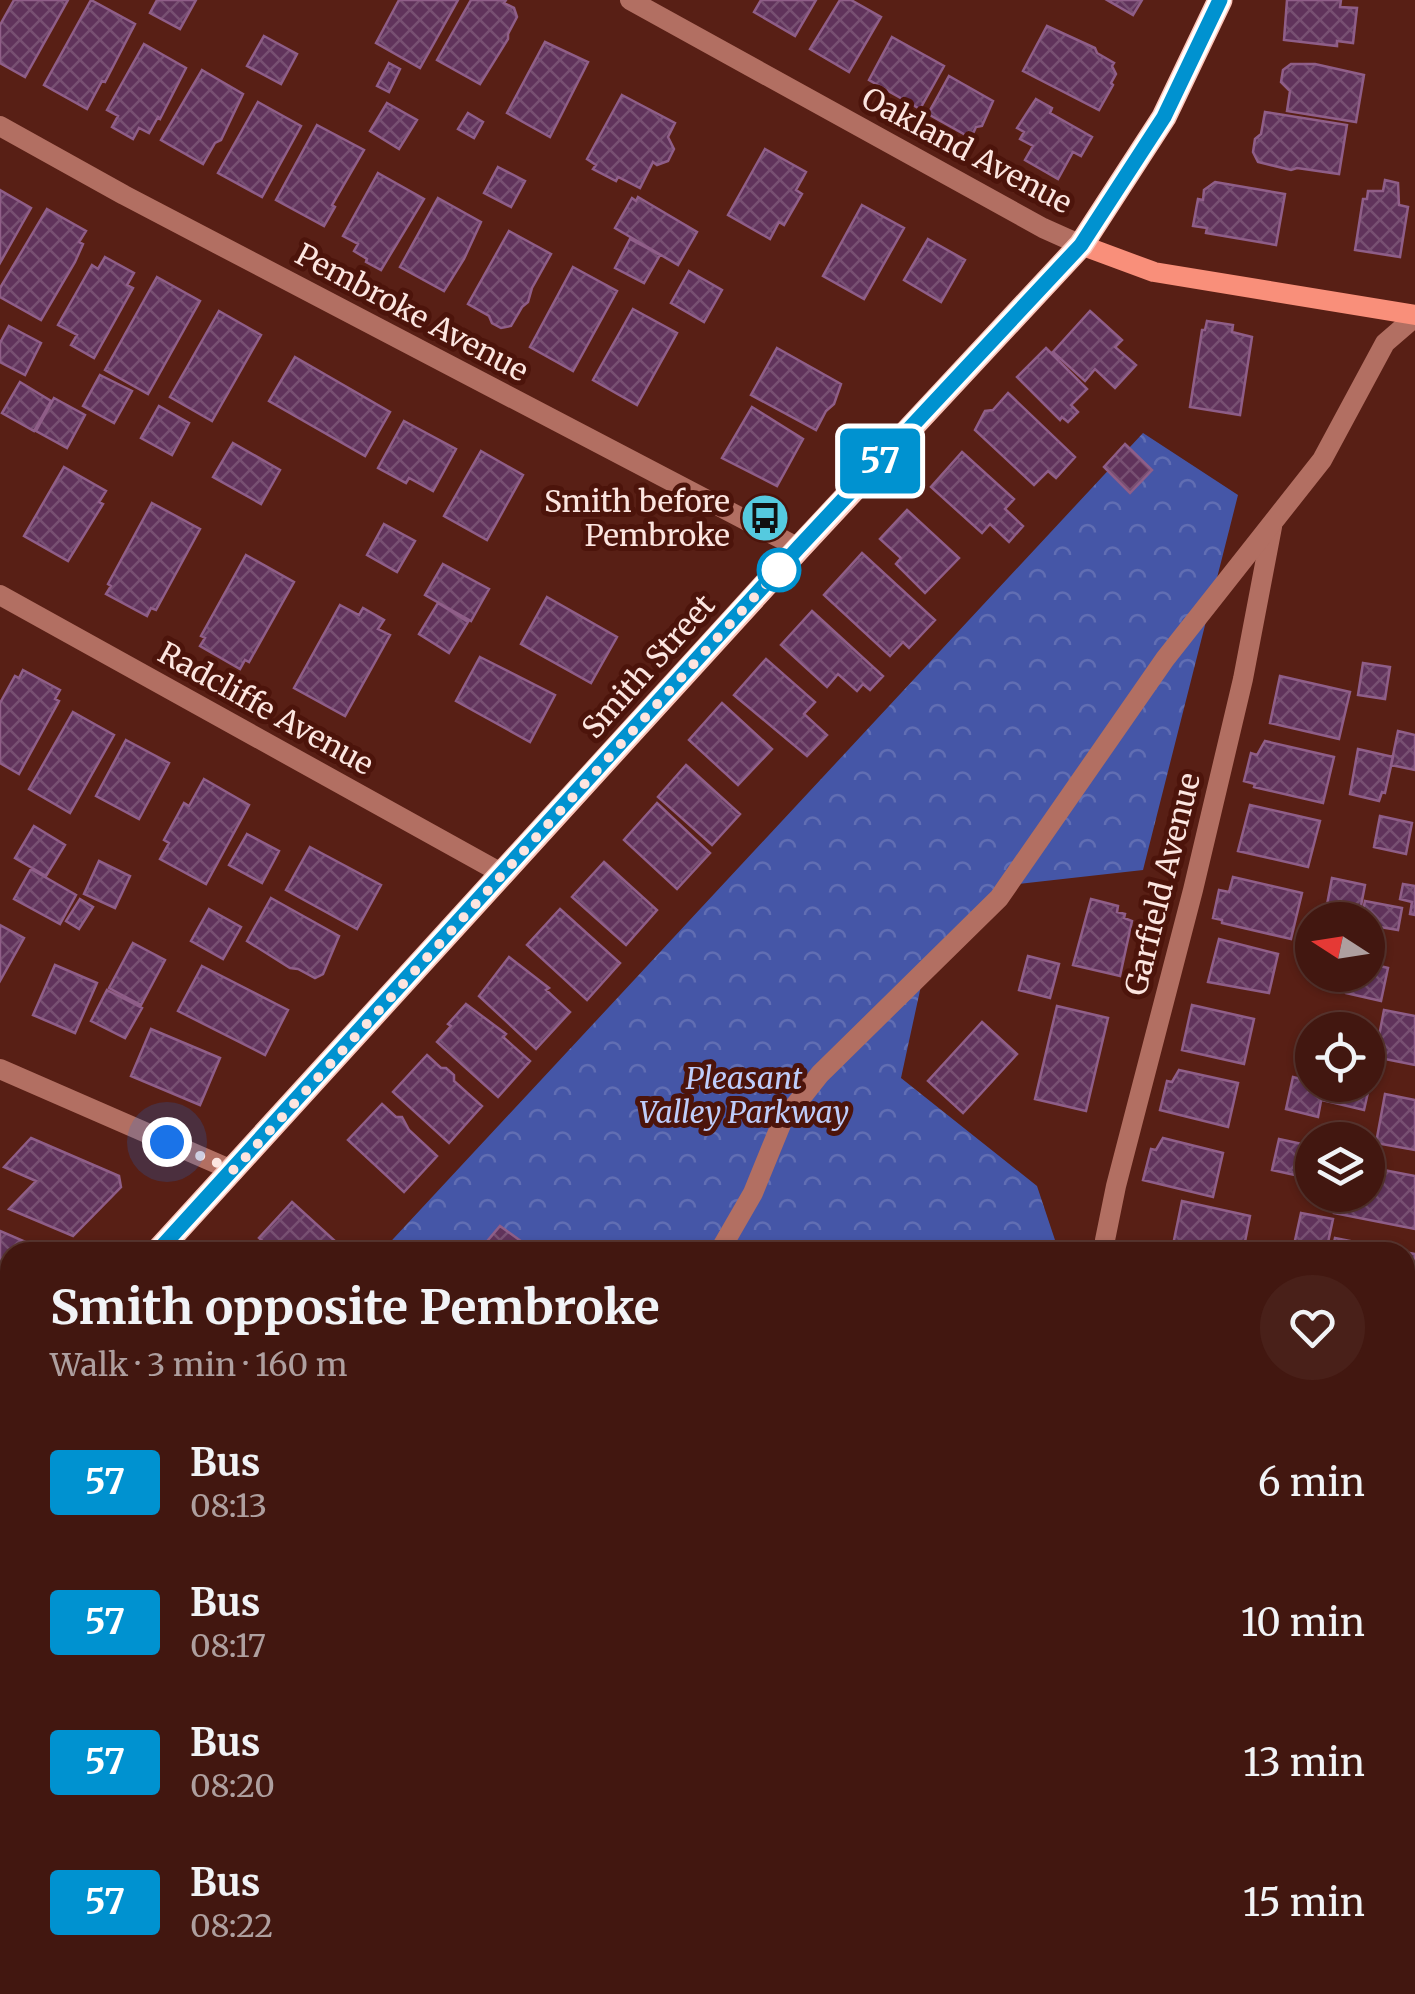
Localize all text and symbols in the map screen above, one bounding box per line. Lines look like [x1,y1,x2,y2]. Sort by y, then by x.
street label: Oakland Avenue [855,79,1079,221]
street label: Pembroke Avenue [289,235,535,389]
line badge: 57 [835,428,925,494]
text: 57 [860,439,900,483]
place label: Smith before Pembroke [544,482,730,554]
bus stop icon: Smith before Pembroke [739,492,791,544]
unlabelled marker [758,549,800,591]
street label: Smith Street [573,586,723,746]
street label: Radcliffe Avenue [152,633,380,783]
street label: Garfield Avenue [1116,769,1208,999]
north arrow [1295,902,1385,992]
map controls [1295,902,1385,1212]
button: locate [1295,1012,1385,1102]
park label: Pleasant Valley Parkway [639,1059,849,1131]
your location [142,1117,192,1167]
button: layers [1295,1122,1385,1212]
button: heart [1260,1275,1365,1380]
text: Smith opposite Pembroke [50,1277,660,1337]
text: Walk · 3 min · 160 m [50,1345,347,1385]
text: Bus [190,1439,260,1486]
text: 6 min [1258,1459,1365,1506]
text: 57 [85,1460,125,1504]
text: 08:13 [190,1486,267,1526]
text: Bus [190,1579,260,1626]
text: 10 min [1241,1599,1365,1646]
text: 57 [85,1600,125,1644]
text: 08:17 [190,1626,266,1666]
text: Bus [190,1719,260,1766]
text: 13 min [1243,1739,1365,1786]
text: 57 [85,1740,125,1784]
text: 08:20 [190,1766,275,1806]
text: Bus [190,1859,260,1906]
text: 15 min [1243,1879,1365,1926]
text: 57 [85,1880,125,1924]
text: 08:22 [190,1906,273,1946]

